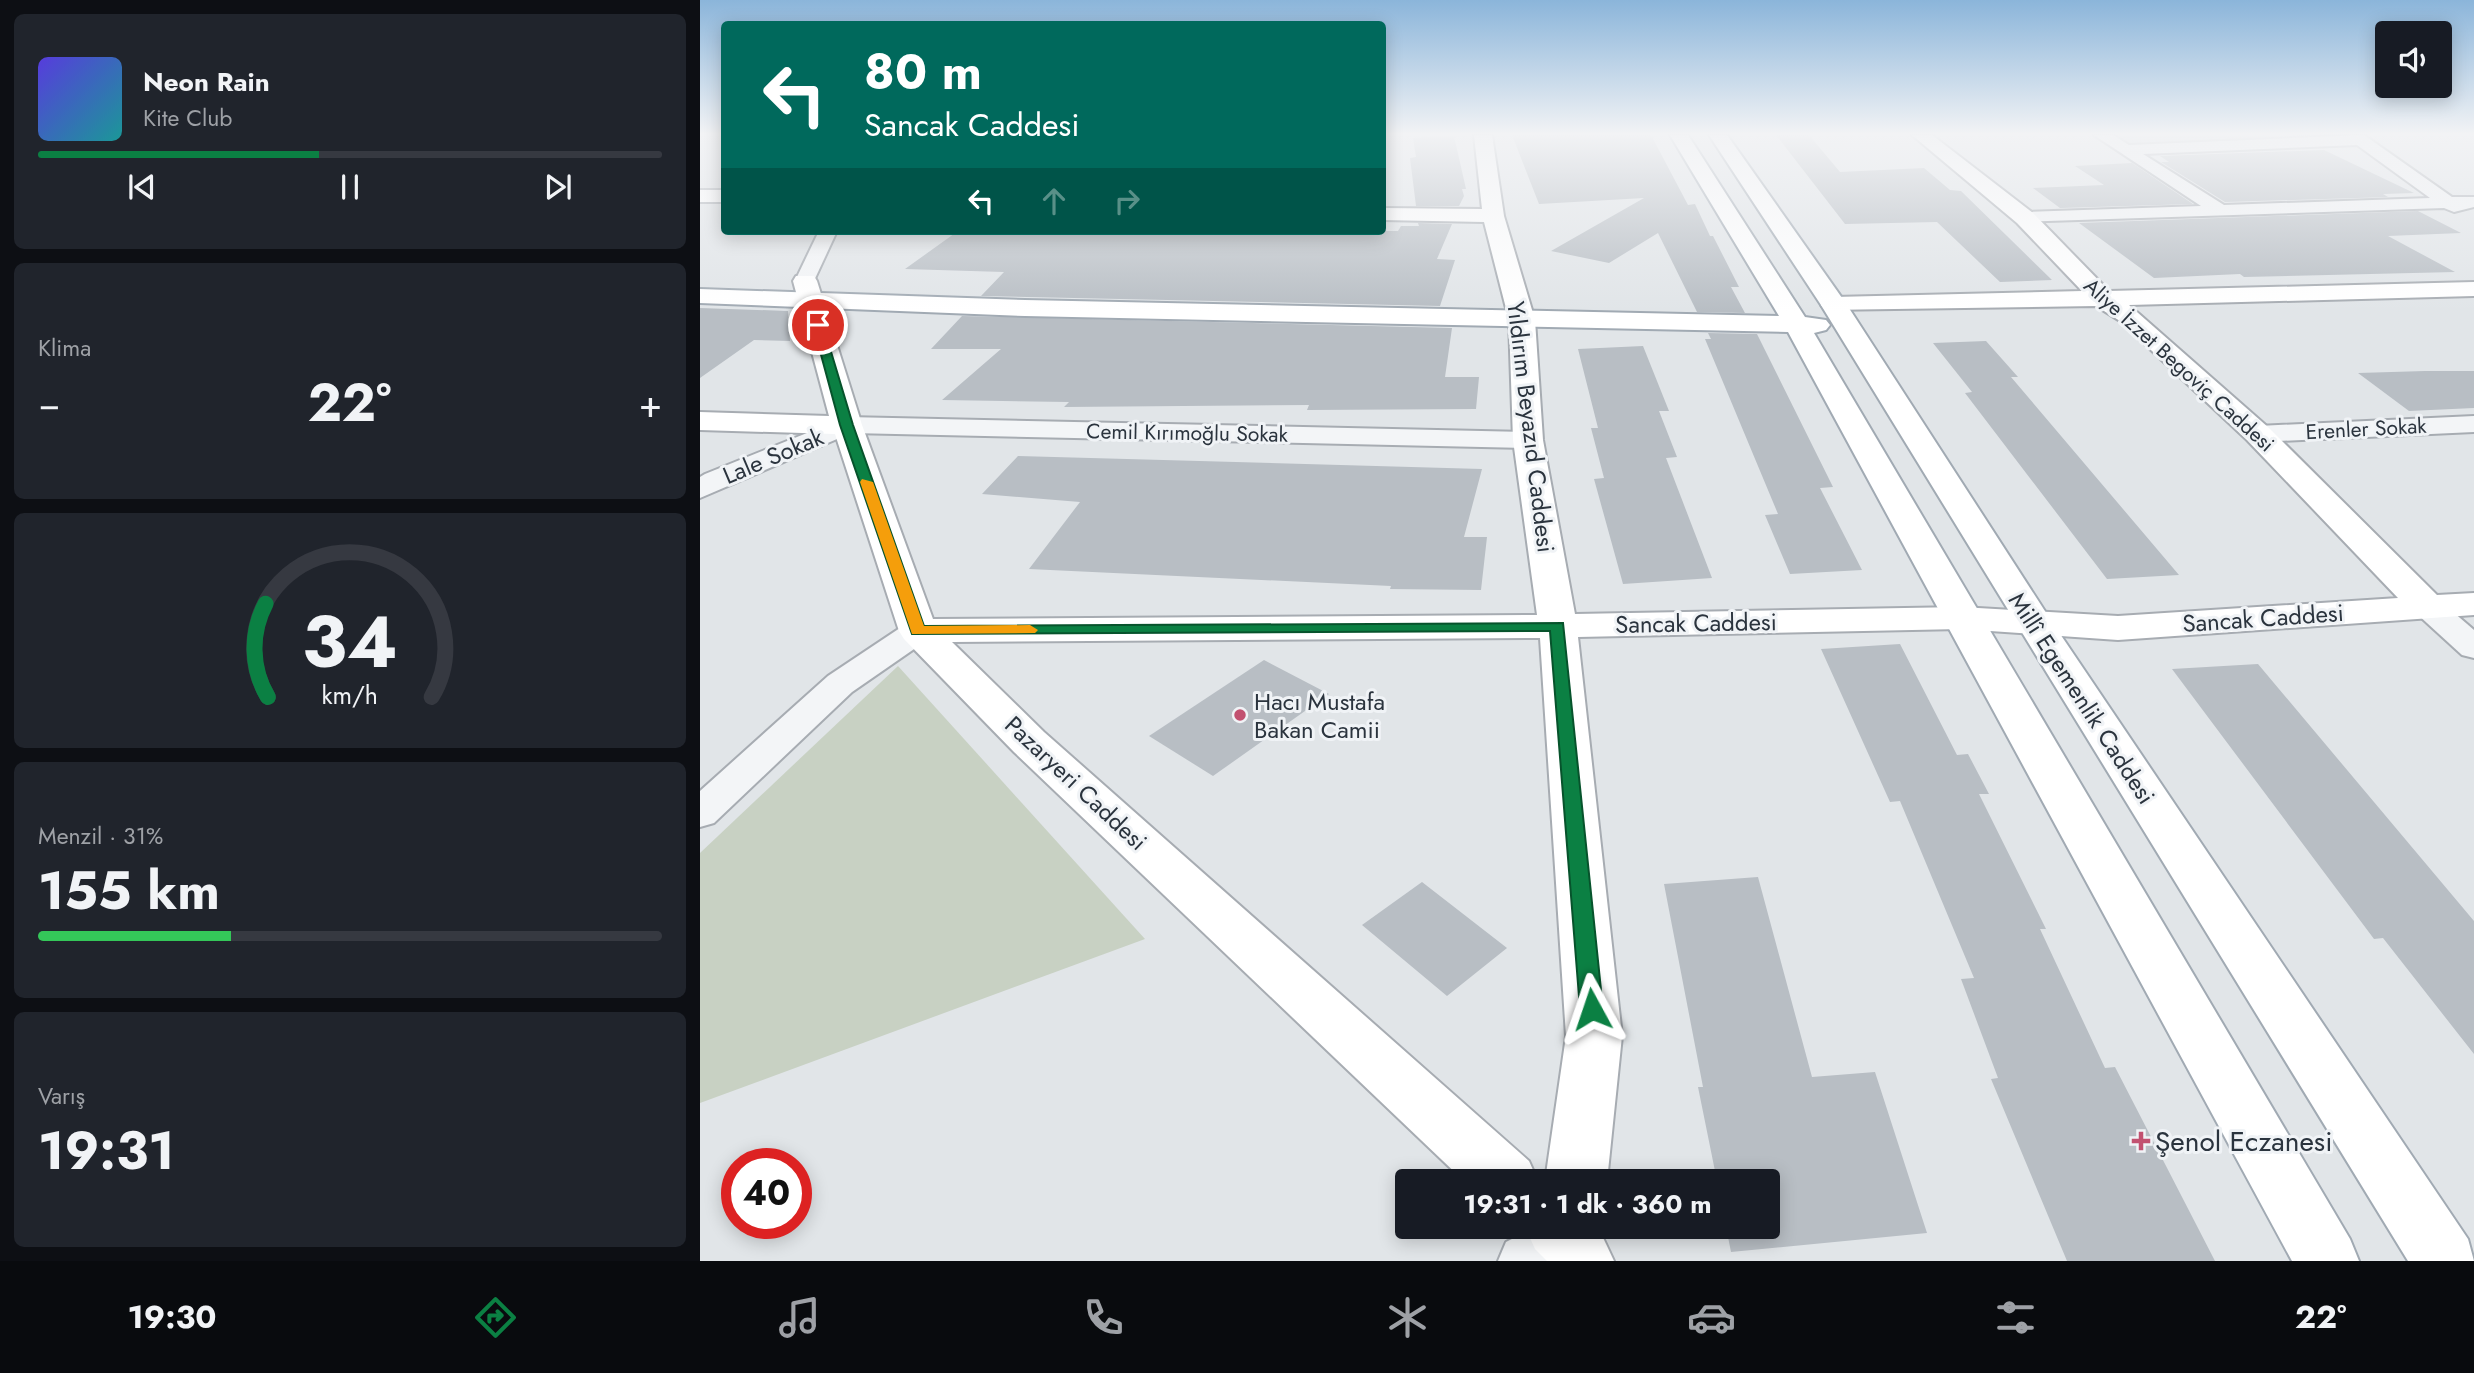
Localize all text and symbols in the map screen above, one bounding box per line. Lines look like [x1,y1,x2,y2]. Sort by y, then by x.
map controls [2375,21,2452,98]
button: sound [2375,21,2452,98]
text: 80 m [864,37,982,107]
icon: left [749,49,840,140]
text: Neon Rain [143,63,270,101]
text: Kite Club [143,101,232,135]
text: Sancak Caddesi [864,102,1080,148]
icon: previous [123,168,161,206]
icon: pause [331,168,369,206]
icon: next [539,168,577,206]
icon: left [962,182,1000,220]
icon: ahead [1035,182,1073,220]
icon: right [1108,182,1146,220]
street label: Aliye İzzet Begoviç Caddesi [2077,271,2281,459]
pin [788,295,848,355]
street label: Yıldırım Beyazıd Caddesi [1498,299,1564,555]
icon: arrive [799,306,837,344]
text: Klima [38,331,91,365]
text: 22° [308,365,391,441]
text: − [38,376,60,431]
text: + [639,376,662,431]
street label: Erenler Sokak [2305,411,2428,447]
street label: Cemil Kırımoğlu Sokak [1086,416,1289,450]
street label: Lale Sokak [717,419,829,493]
street label: Millî Egemenlik Caddesi [2000,585,2164,811]
text: 34 [302,589,398,694]
street label: Sancak Caddesi [2181,595,2345,641]
street label: Sancak Caddesi [1615,604,1777,642]
text: km/h [322,676,378,712]
place label: Hacı Mustafa Bakan Camii [1254,684,1385,747]
marker: Hacı Mustafa Bakan Camii [1232,707,1248,723]
street label: Pazaryeri Caddesi [997,708,1155,858]
text: Menzil · 31% [38,819,163,853]
text: 155 km [38,853,220,929]
position arrow [1555,972,1629,1046]
text: Varış [38,1079,85,1113]
text: 19:31 [38,1113,175,1189]
place label: Şenol Eczanesi [2155,1121,2332,1162]
marker: Şenol Eczanesi [2133,1133,2149,1149]
speed limit sign: 40 [721,1148,812,1239]
text: 19:31 · 1 dk · 360 m [1463,1185,1712,1223]
icon: directions [471,1293,520,1342]
icon: music [775,1293,824,1342]
icon: phone [1079,1293,1128,1342]
icon: climate [1383,1293,1432,1342]
icon: car [1687,1293,1736,1342]
icon: filters [1991,1293,2040,1342]
text: 19:30 [127,1294,217,1340]
text: 22° [2295,1294,2346,1340]

